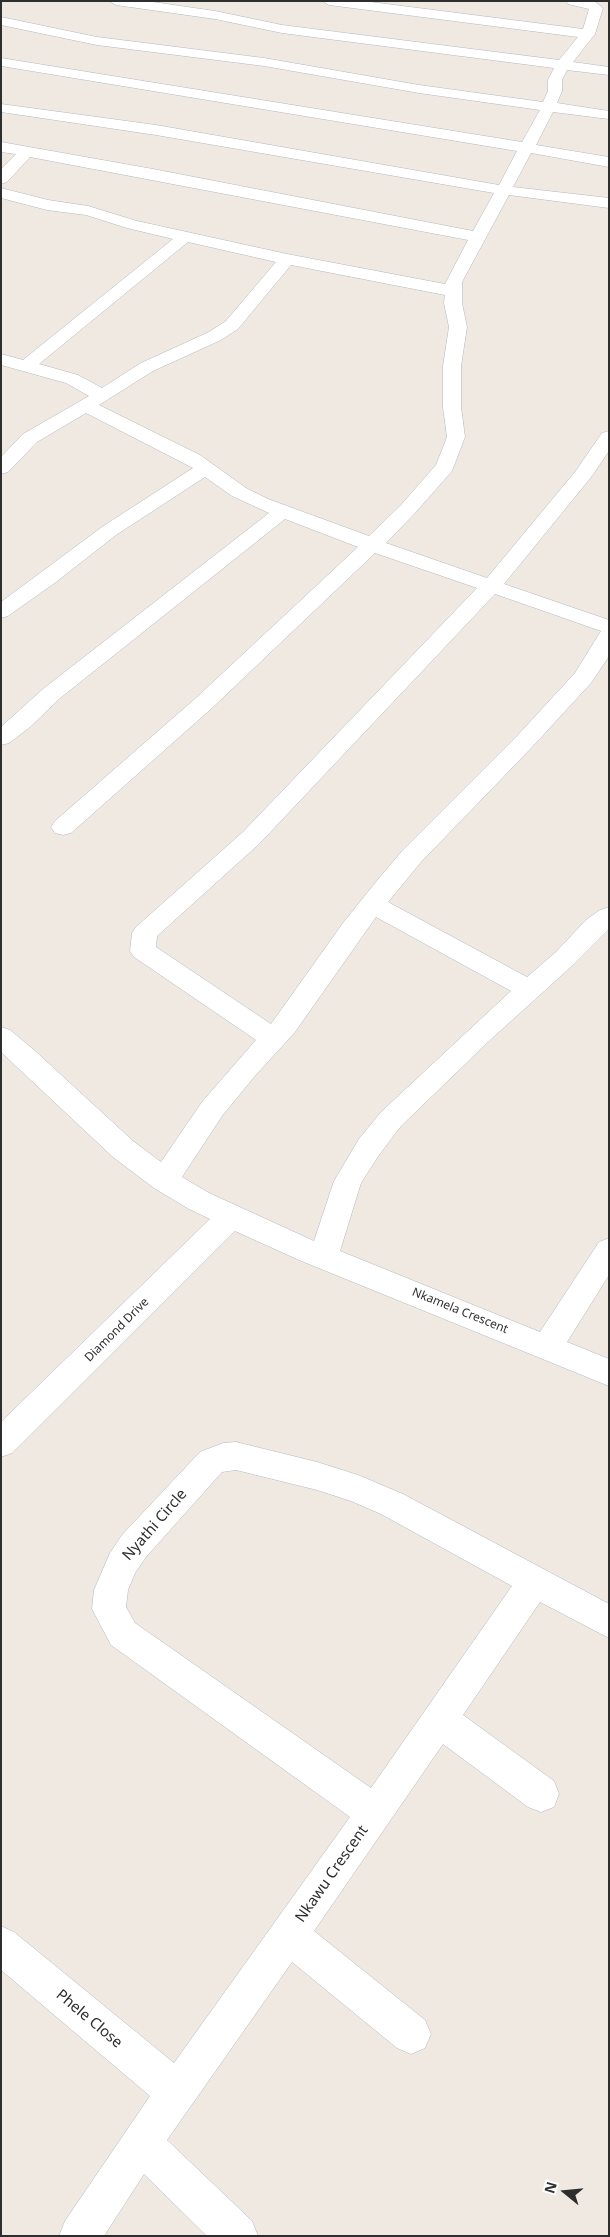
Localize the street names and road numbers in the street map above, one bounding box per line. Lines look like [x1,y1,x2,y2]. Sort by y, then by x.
street label: Nkamela Crescent [410,1285,510,1337]
street label: Diamond Drive [82,1295,152,1365]
street label: Nyathi Circle [119,1486,191,1564]
street label: Nkawu Crescent [292,1822,372,1926]
street label: Phele Close [52,1986,126,2052]

